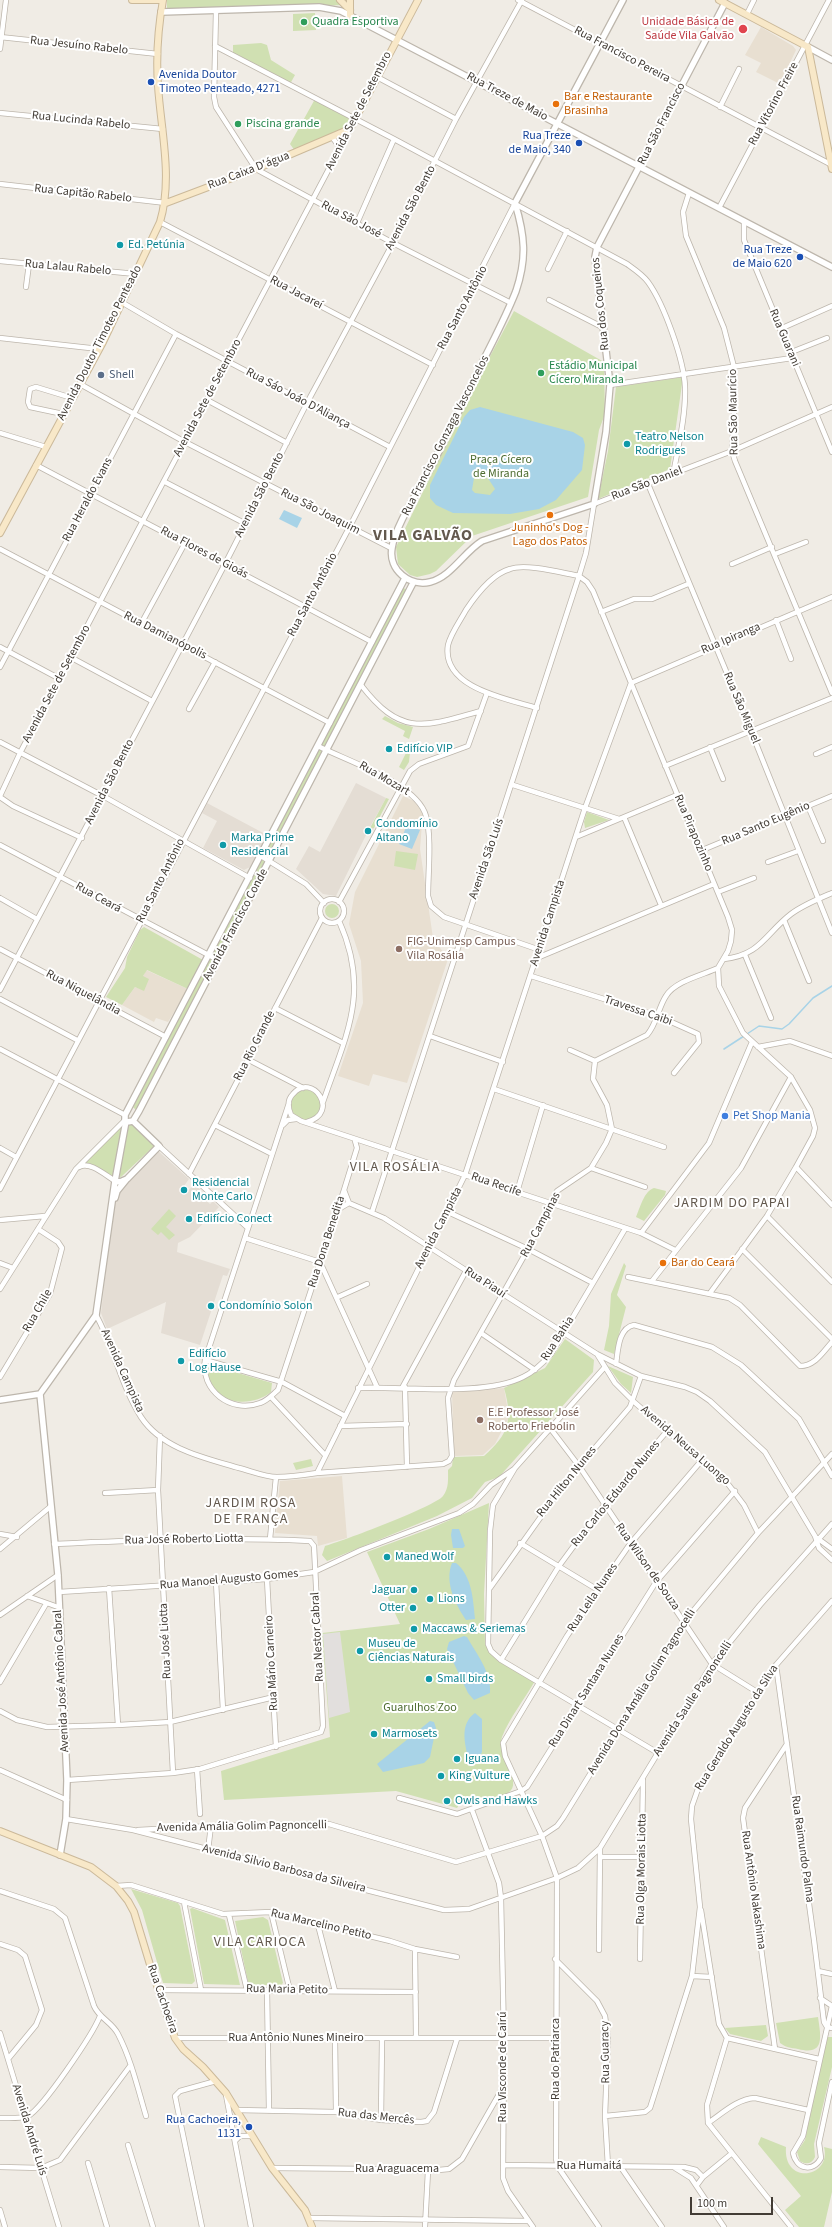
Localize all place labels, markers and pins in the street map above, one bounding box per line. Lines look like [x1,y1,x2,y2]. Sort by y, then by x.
place label: Quadra Esportiva [312,15,399,29]
place label: Unidade Básica de Saúde Vila Galvão [642,15,734,43]
marker: Quadra Esportiva [299,17,309,27]
marker: Unidade Básica de Saúde Vila Galvão [737,23,749,35]
place label: Avenida Doutor Timoteo Penteado, 4271 [159,68,280,96]
marker: Avenida Doutor Timoteo Penteado, 4271 [146,77,156,87]
place label: Bar e Restaurante Brasinha [564,90,652,118]
marker: Bar e Restaurante Brasinha [551,99,561,109]
place label: Piscina grande [246,117,319,131]
marker: Piscina grande [233,119,243,129]
place label: Rua Treze de Maio, 340 [509,129,571,157]
marker: Rua Treze de Maio, 340 [574,138,584,148]
place label: Ed. Petúnia [128,238,185,252]
marker: Ed. Petúnia [115,240,125,250]
place label: Rua Treze de Maio 620 [732,243,792,271]
marker: Rua Treze de Maio 620 [795,252,805,262]
place label: Estádio Municipal Cícero Miranda [549,359,637,387]
place label: Shell [109,368,134,382]
marker: Estádio Municipal Cícero Miranda [536,368,546,378]
marker: Shell [96,370,106,380]
place label: Teatro Nelson Rodrigues [635,430,704,458]
marker: Teatro Nelson Rodrigues [622,439,632,449]
marker: Juninho's Dog - Lago dos Patos [545,510,555,520]
place label: Juninho's Dog - Lago dos Patos [511,521,589,549]
place label: Edifício VIP [397,742,453,756]
marker: Edifício VIP [384,744,394,754]
place label: Condomínio Altano [376,817,438,845]
marker: Condomínio Altano [363,826,373,836]
place label: Marka Prime Residencial [231,831,294,859]
marker: Marka Prime Residencial [218,840,228,850]
place label: FIG-Unimesp Campus Vila Rosália [407,935,516,963]
marker: FIG-Unimesp Campus Vila Rosália [394,944,404,954]
place label: Pet Shop Mania [733,1109,811,1123]
marker: Pet Shop Mania [720,1111,730,1121]
place label: Residencial Monte Carlo [192,1176,253,1204]
marker: Residencial Monte Carlo [179,1185,189,1195]
place label: Edifício Conect [197,1212,272,1226]
marker: Edifício Conect [184,1214,194,1224]
place label: Bar do Ceará [671,1256,735,1270]
marker: Bar do Ceará [658,1258,668,1268]
place label: Condomínio Solon [219,1299,312,1313]
marker: Condomínio Solon [206,1301,216,1311]
place label: Edifício Log Hause [189,1347,241,1375]
marker: Edifício Log Hause [176,1356,186,1366]
place label: E.E Professor José Roberto Friebolin [488,1406,579,1434]
marker: E.E Professor José Roberto Friebolin [475,1415,485,1425]
place label: Maned Wolf [395,1550,454,1564]
marker: Maned Wolf [382,1552,392,1562]
place label: Jaguar [371,1583,406,1597]
marker: Jaguar [409,1585,419,1595]
place label: Lions [438,1592,465,1606]
marker: Lions [425,1594,435,1604]
place label: Otter [379,1601,405,1615]
marker: Otter [408,1603,418,1613]
place label: Maccaws & Seriemas [422,1622,526,1636]
marker: Maccaws & Seriemas [409,1624,419,1634]
place label: Museu de Ciências Naturais [368,1637,454,1665]
marker: Museu de Ciências Naturais [355,1646,365,1656]
place label: Small birds [437,1672,493,1686]
marker: Small birds [424,1674,434,1684]
place label: Marmosets [382,1727,437,1741]
marker: Marmosets [369,1729,379,1739]
place label: Iguana [465,1752,499,1766]
marker: Iguana [452,1754,462,1764]
place label: King Vulture [449,1769,510,1783]
marker: King Vulture [436,1771,446,1781]
place label: Owls and Hawks [455,1794,537,1808]
marker: Owls and Hawks [442,1796,452,1806]
place label: Rua Cachoeira, 1131 [166,2113,241,2141]
marker: Rua Cachoeira, 1131 [244,2122,254,2132]

